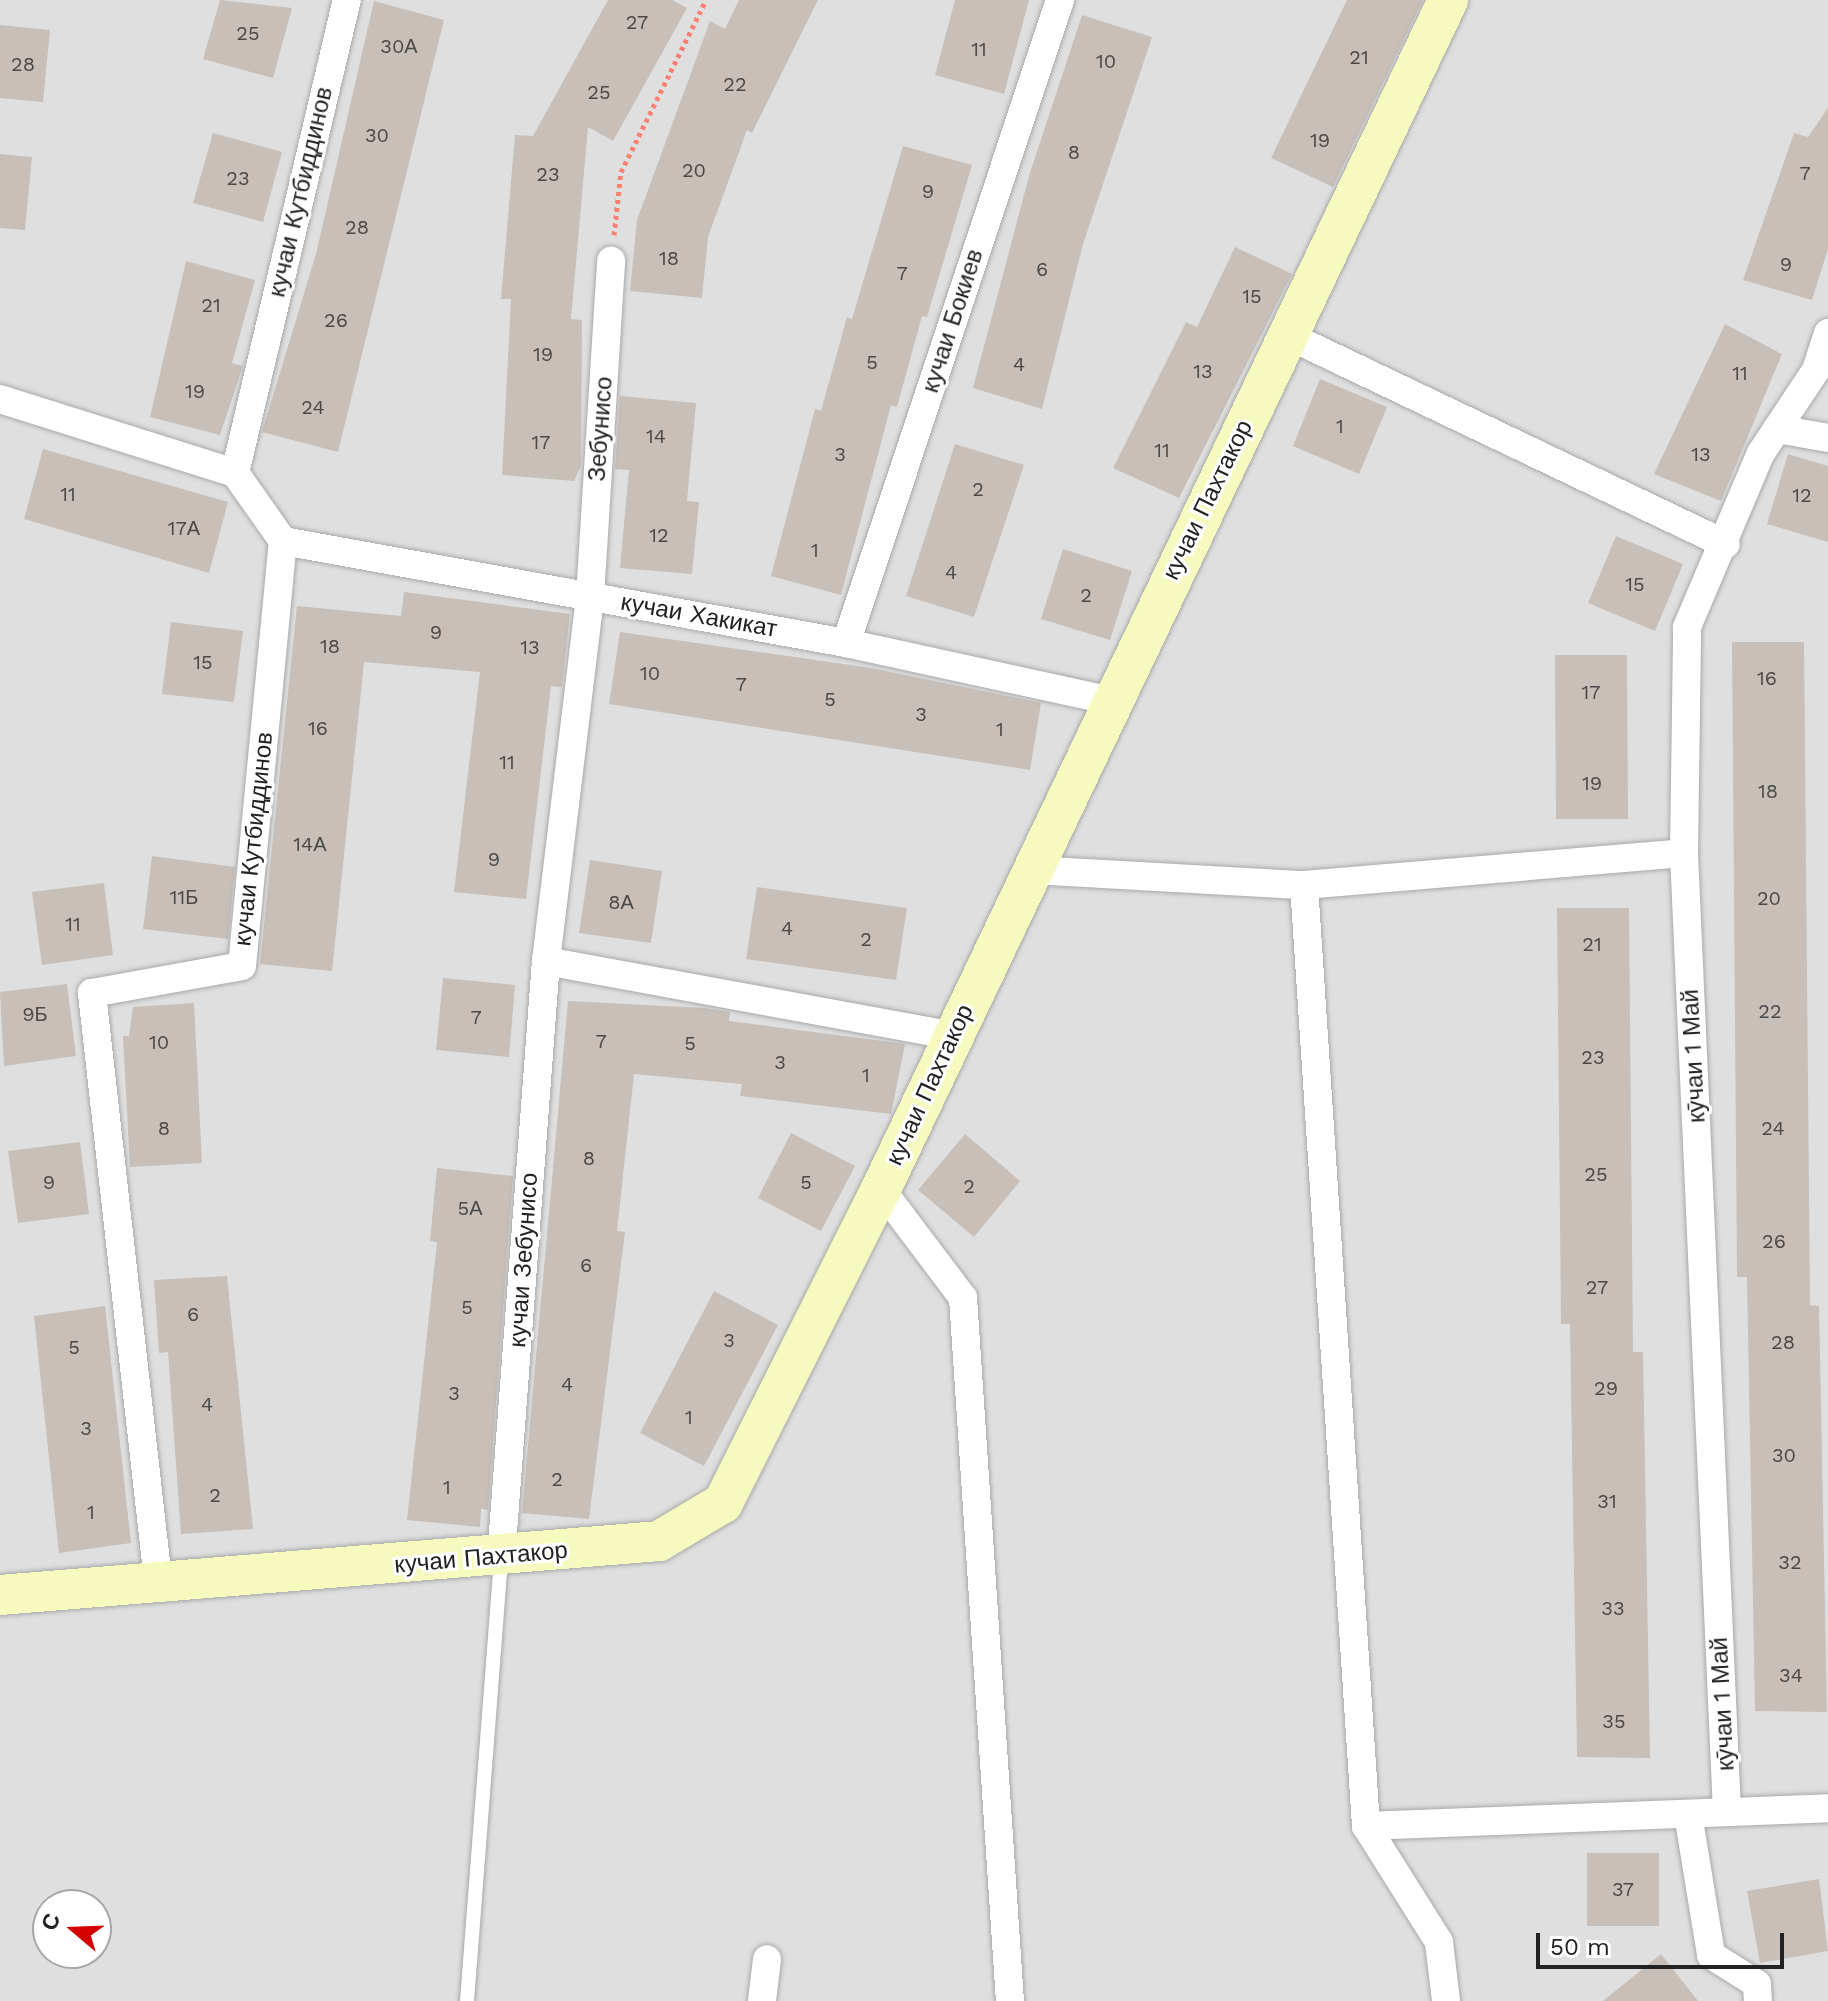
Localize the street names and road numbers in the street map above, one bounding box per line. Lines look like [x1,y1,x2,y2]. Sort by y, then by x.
street label: кучаи Кутбиддинов [263,84,339,300]
street label: кучаи Бокиев [916,246,990,396]
street label: Зебунисо [583,376,619,482]
street label: кучаи Пахтакор [1157,415,1259,585]
street label: кучаи Хакикат [619,588,779,644]
street label: кучаи Кутбиддинов [228,731,280,947]
street label: кӯчаи 1 Май [1676,988,1712,1124]
street label: кучаи Пахтакор [880,1000,980,1170]
street label: кучаи Зебунисо [504,1172,544,1348]
street label: кучаи Пахтакор [393,1536,569,1580]
street label: кӯчаи 1 Май [1705,1636,1741,1772]

